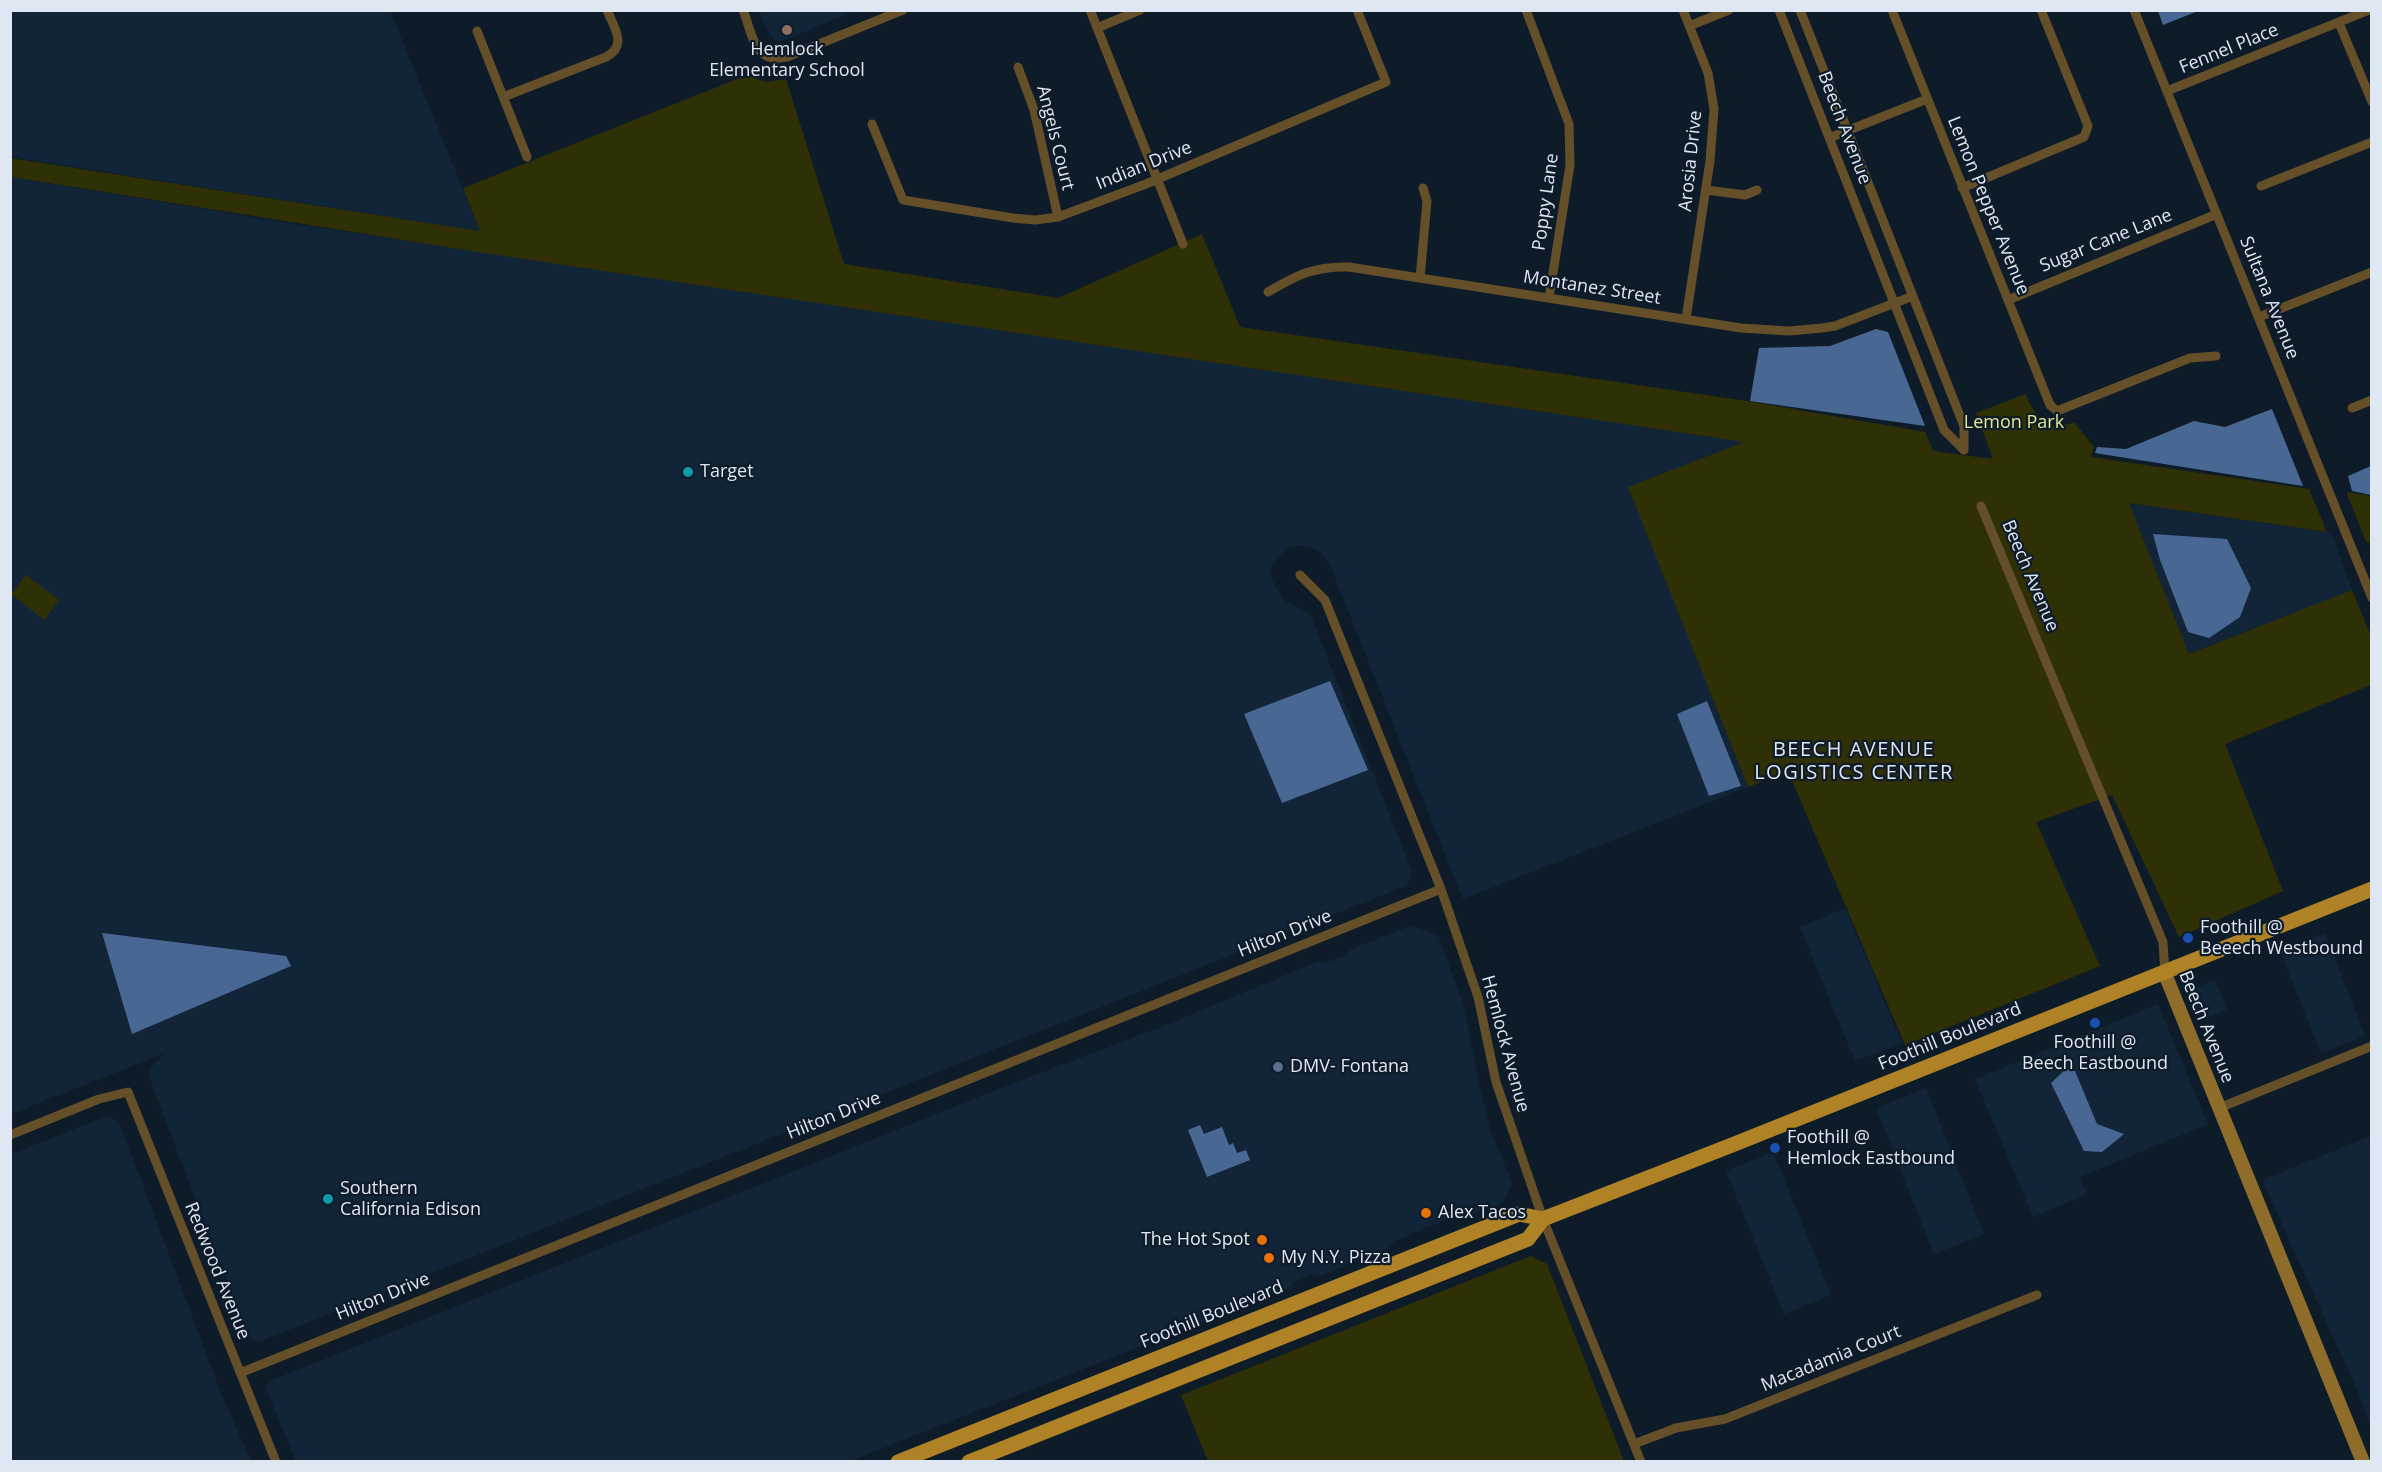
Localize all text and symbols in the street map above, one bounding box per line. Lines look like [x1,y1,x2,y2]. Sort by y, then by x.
street label: Fennel Place [2176,19,2282,79]
marker: Hemlock Elementary School [780,23,794,37]
place label: Hemlock Elementary School [709,39,865,82]
street label: Beech Avenue [1813,69,1875,187]
street label: Angels Court [1032,83,1078,193]
street label: Arosia Drive [1675,109,1707,213]
street label: Lemon Pepper Avenue [1942,114,2034,298]
street label: Indian Drive [1093,137,1195,195]
street label: Poppy Lane [1528,152,1564,252]
street label: Sugar Cane Lane [2037,205,2175,277]
street label: Sultana Avenue [2235,234,2303,362]
street label: Montanez Street [1522,266,1662,310]
park label: Lemon Park [1964,412,2064,434]
place label: Target [700,461,754,483]
marker: Target [681,465,695,479]
street label: Beech Avenue [1997,517,2063,635]
district label: BEECH AVENUE LOGISTICS CENTER [1754,738,1954,785]
street label: Hilton Drive [1235,905,1335,963]
place label: Foothill @ Beeech Westbound [2200,917,2363,960]
marker: Foothill @ Beeech Westbound [2181,931,2195,945]
street label: Beech Avenue [2174,968,2238,1086]
street label: Hemlock Avenue [1476,973,1534,1115]
street label: Foothill Boulevard [1875,998,2025,1076]
marker: Foothill @ Beech Eastbound [2088,1016,2102,1030]
place label: Foothill @ Beech Eastbound [2022,1032,2168,1074]
place label: DMV- Fontana [1290,1056,1409,1078]
marker: DMV- Fontana [1271,1060,1285,1074]
street label: Hilton Drive [784,1087,884,1145]
place label: Foothill @ Hemlock Eastbound [1787,1127,1955,1170]
marker: Foothill @ Hemlock Eastbound [1768,1141,1782,1155]
place label: Southern California Edison [340,1178,481,1220]
marker: Southern California Edison [321,1192,335,1206]
street label: Redwood Avenue [180,1199,254,1343]
place label: Alex Tacos [1438,1202,1526,1224]
marker: Alex Tacos [1419,1206,1433,1220]
place label: The Hot Spot [1141,1229,1250,1251]
marker: The Hot Spot [1255,1233,1269,1247]
place label: My N.Y. Pizza [1281,1247,1391,1269]
marker: My N.Y. Pizza [1262,1251,1276,1265]
street label: Hilton Drive [333,1268,433,1326]
street label: Foothill Boulevard [1137,1276,1287,1354]
street label: Macadamia Court [1758,1321,1904,1397]

